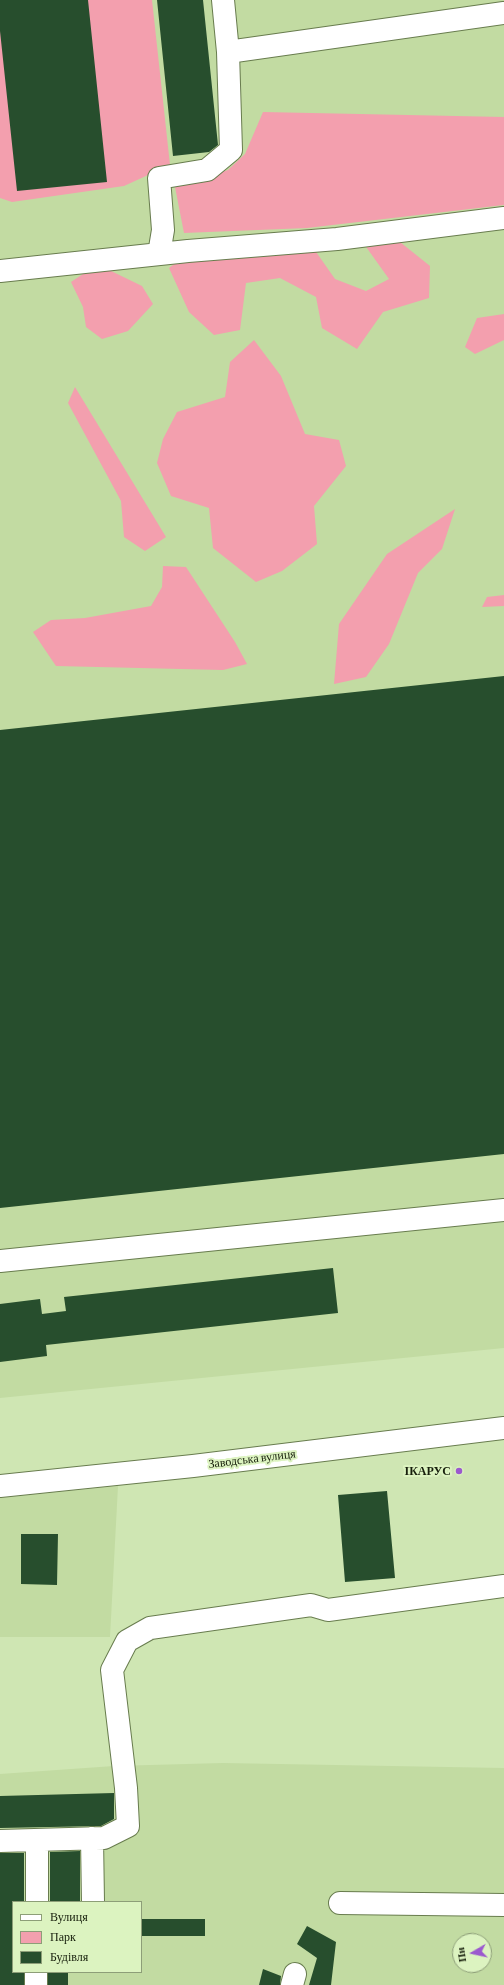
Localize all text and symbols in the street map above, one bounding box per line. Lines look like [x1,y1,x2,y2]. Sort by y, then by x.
street label: Заводська вулиця [208,1447,296,1471]
place label: ІКАРУС [404,1464,451,1478]
marker: ІКАРУС [454,1466,464,1476]
legend [12,1901,142,1973]
text: Вулиця [50,1910,88,1924]
text: Парк [50,1930,76,1944]
north arrow [452,1933,492,1973]
text: Пн [454,1946,468,1963]
text: Будівля [50,1950,88,1964]

